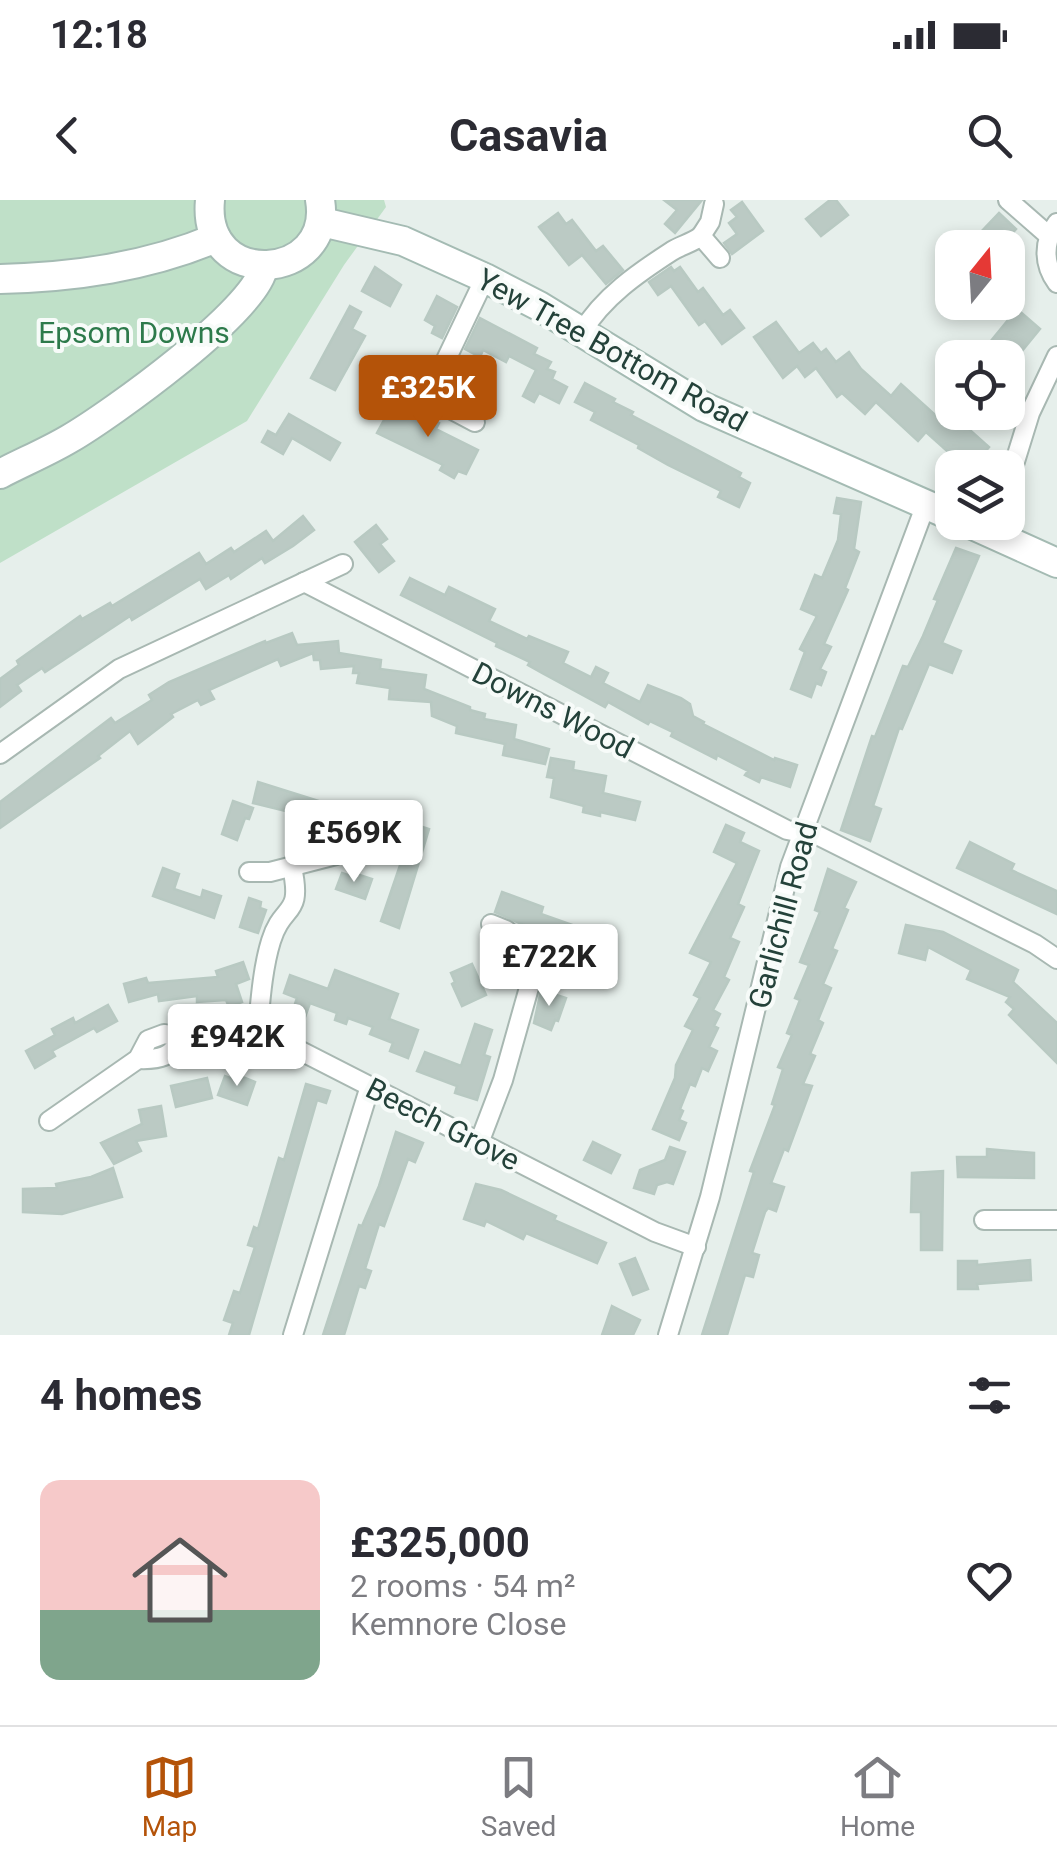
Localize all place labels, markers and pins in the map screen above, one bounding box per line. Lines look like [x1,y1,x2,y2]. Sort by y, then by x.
pin: £325K [358,355,498,440]
pin: £569K [284,800,424,885]
pin: £722K [479,924,619,1009]
pin: £942K [167,1004,307,1089]

